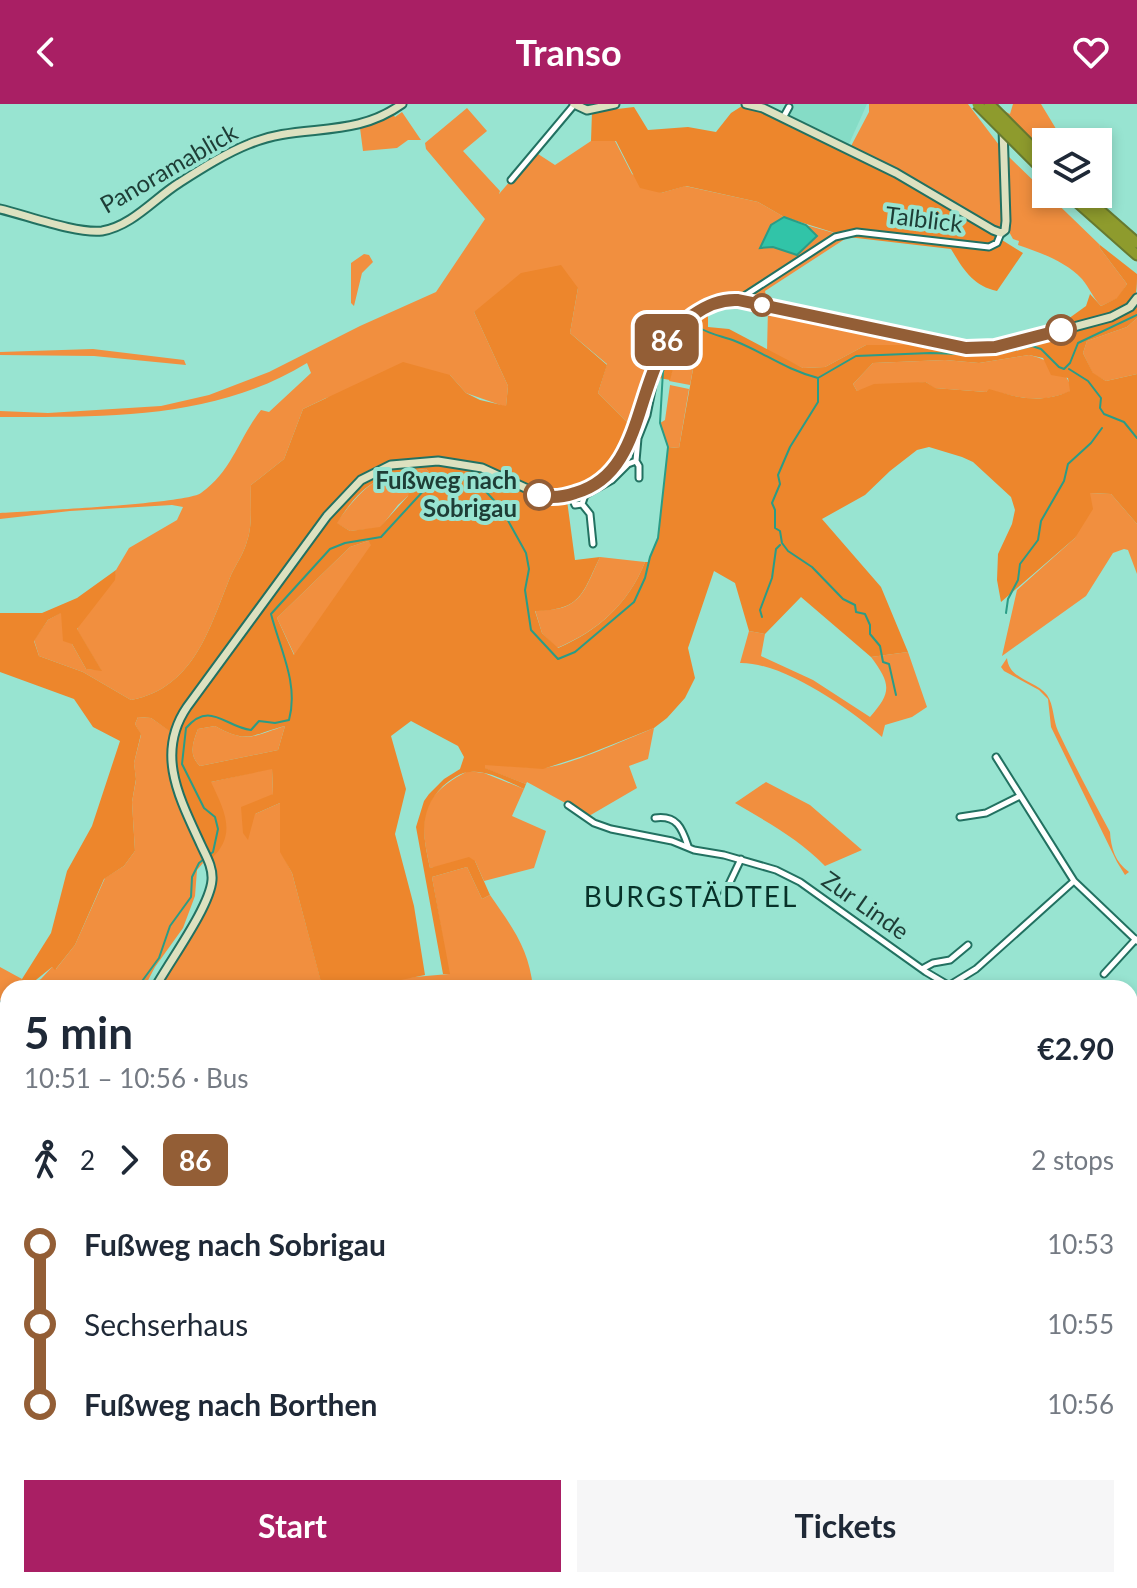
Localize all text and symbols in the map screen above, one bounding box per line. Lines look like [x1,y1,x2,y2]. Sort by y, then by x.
icon: back [24,30,68,74]
text: Transo [515,30,622,74]
icon: heart [1069,30,1113,74]
street label: Panoramablick [94,116,243,219]
map controls [1032,128,1112,208]
button: layers [1032,128,1112,208]
street label: Talblick [884,199,965,238]
unlabelled marker [751,294,773,316]
line badge: 86 [631,314,703,366]
unlabelled marker [1046,315,1076,345]
text: 86 [651,323,683,357]
place label: Fußweg nach Sobrigau [375,465,517,522]
marker: Fußweg nach Sobrigau [524,480,554,510]
street label: Zur Linde [817,864,915,945]
district label: BURGSTÄDTEL [584,879,798,913]
text: 5 min [24,1006,133,1058]
text: €2.90 [1037,1030,1114,1066]
text: 10:51 – 10:56 · Bus [24,1062,248,1094]
icon: walk [24,1138,68,1182]
icon: forward [107,1138,151,1182]
text: 86 [179,1143,212,1177]
text: 2 [80,1144,95,1176]
text: 2 stops [1031,1144,1114,1176]
text: Fußweg nach Sobrigau [84,1226,386,1262]
text: 10:53 [1047,1228,1114,1260]
text: Sechserhaus [84,1306,248,1342]
text: 10:55 [1047,1308,1114,1340]
text: Fußweg nach Borthen [84,1386,377,1422]
text: 10:56 [1047,1388,1114,1420]
button: Start [24,1480,561,1572]
button: Tickets [577,1480,1114,1572]

